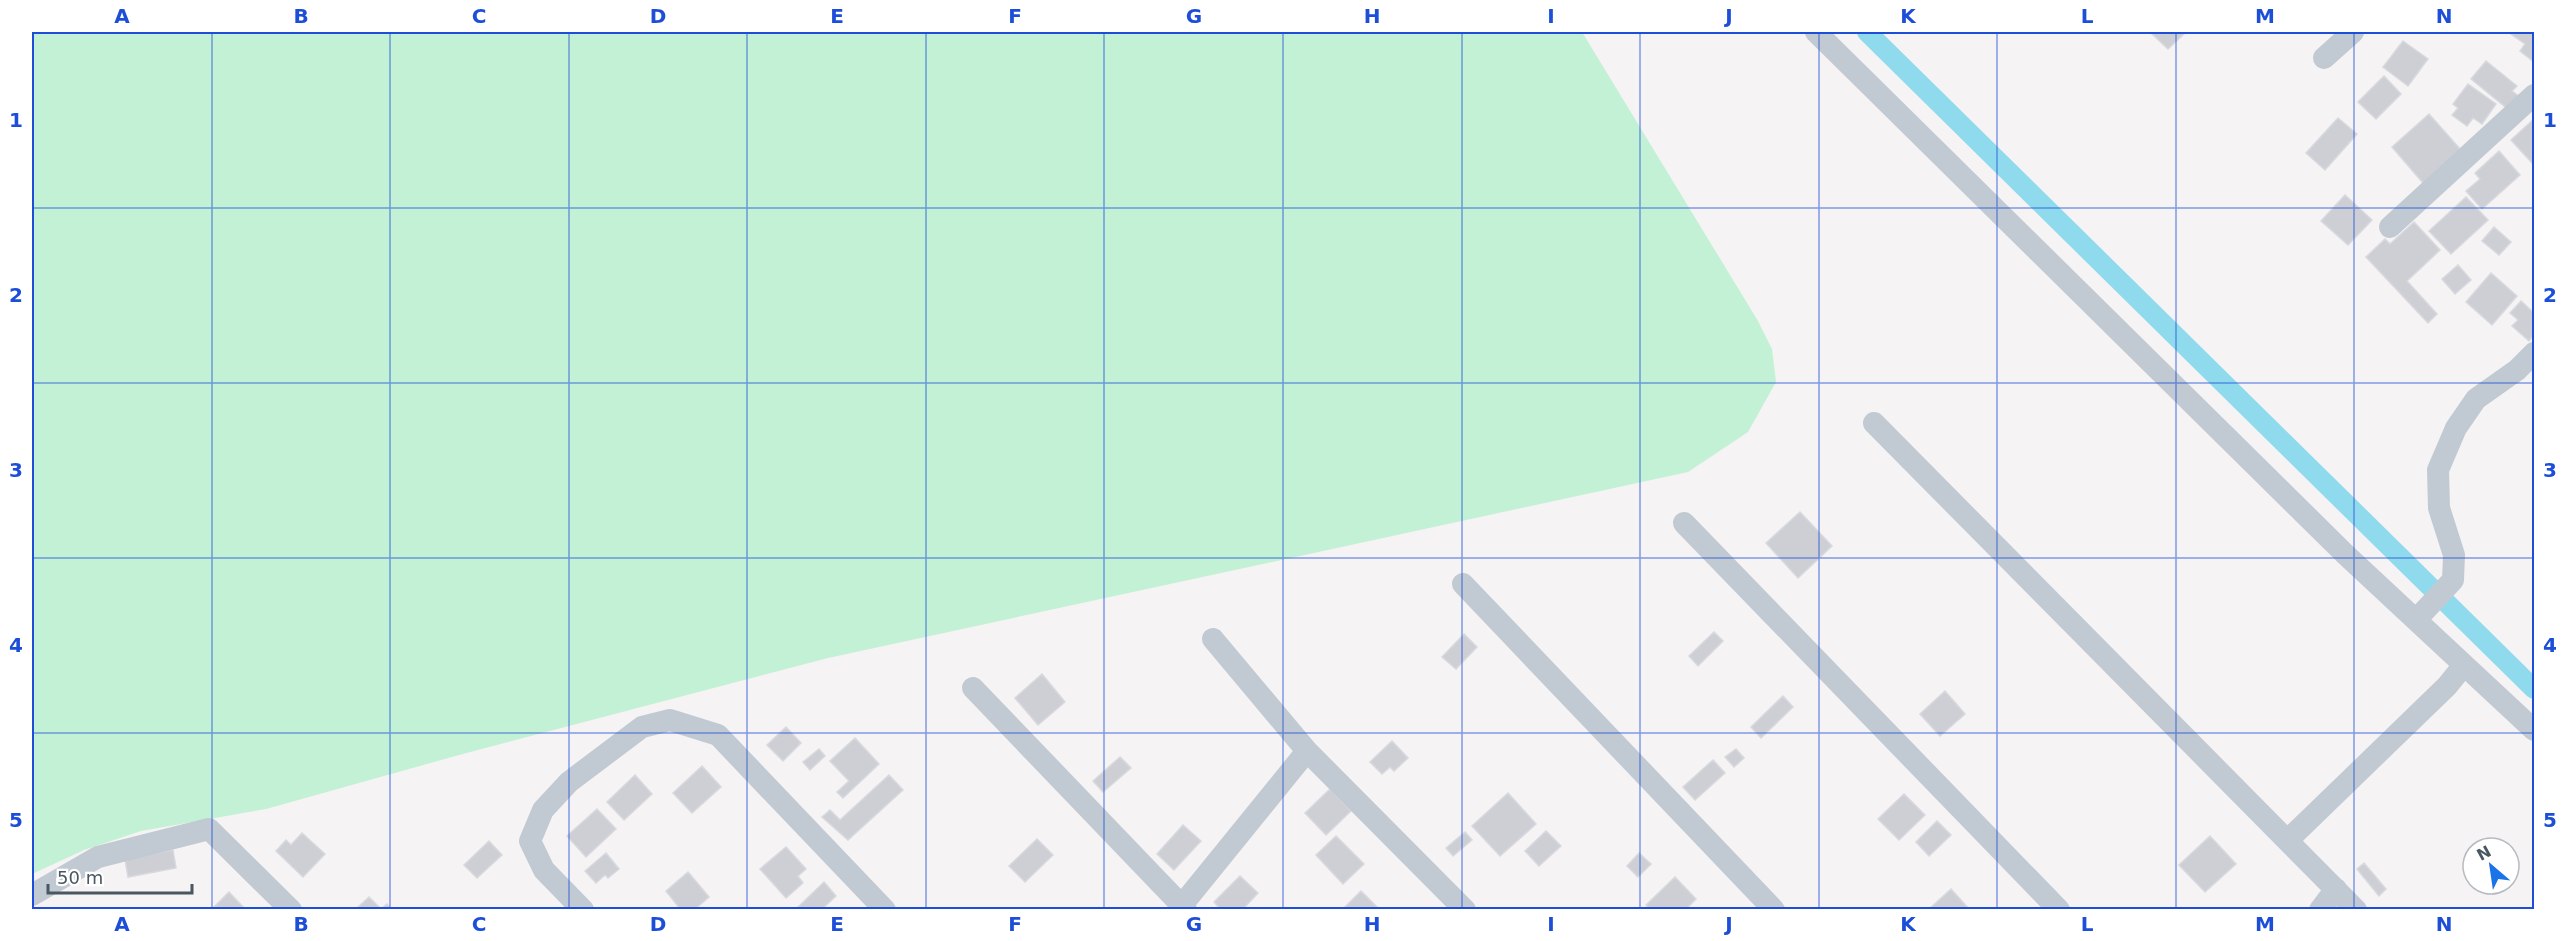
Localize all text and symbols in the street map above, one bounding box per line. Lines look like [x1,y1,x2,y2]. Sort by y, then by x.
text: A [114,4,130,28]
text: B [293,4,309,28]
text: C [472,4,486,28]
text: D [650,4,666,28]
text: E [830,4,844,28]
text: F [1008,4,1022,28]
text: G [1186,4,1202,28]
text: H [1364,4,1380,28]
text: I [1547,4,1555,28]
text: J [1723,4,1733,28]
text: K [1900,4,1917,28]
text: L [2081,4,2094,28]
text: M [2255,4,2275,28]
text: N [2436,4,2452,28]
text: 1 [9,108,23,132]
text: 1 [2543,108,2557,132]
text: 2 [9,283,23,307]
text: 2 [2543,283,2557,307]
text: 3 [9,458,23,482]
text: 3 [2543,458,2557,482]
text: 4 [9,633,23,657]
text: 4 [2543,633,2557,657]
text: 5 [9,808,23,832]
text: 5 [2543,808,2557,832]
north arrow [2461,836,2521,896]
text: N [2474,842,2494,865]
scale bar [48,857,192,895]
text: 50 m [57,867,103,888]
text: A [114,912,130,936]
text: B [293,912,309,936]
text: C [472,912,486,936]
text: D [650,912,666,936]
text: E [830,912,844,936]
text: F [1008,912,1022,936]
text: G [1186,912,1202,936]
text: H [1364,912,1380,936]
text: I [1547,912,1555,936]
text: J [1723,912,1733,936]
text: K [1900,912,1917,936]
text: L [2081,912,2094,936]
text: M [2255,912,2275,936]
text: N [2436,912,2452,936]

